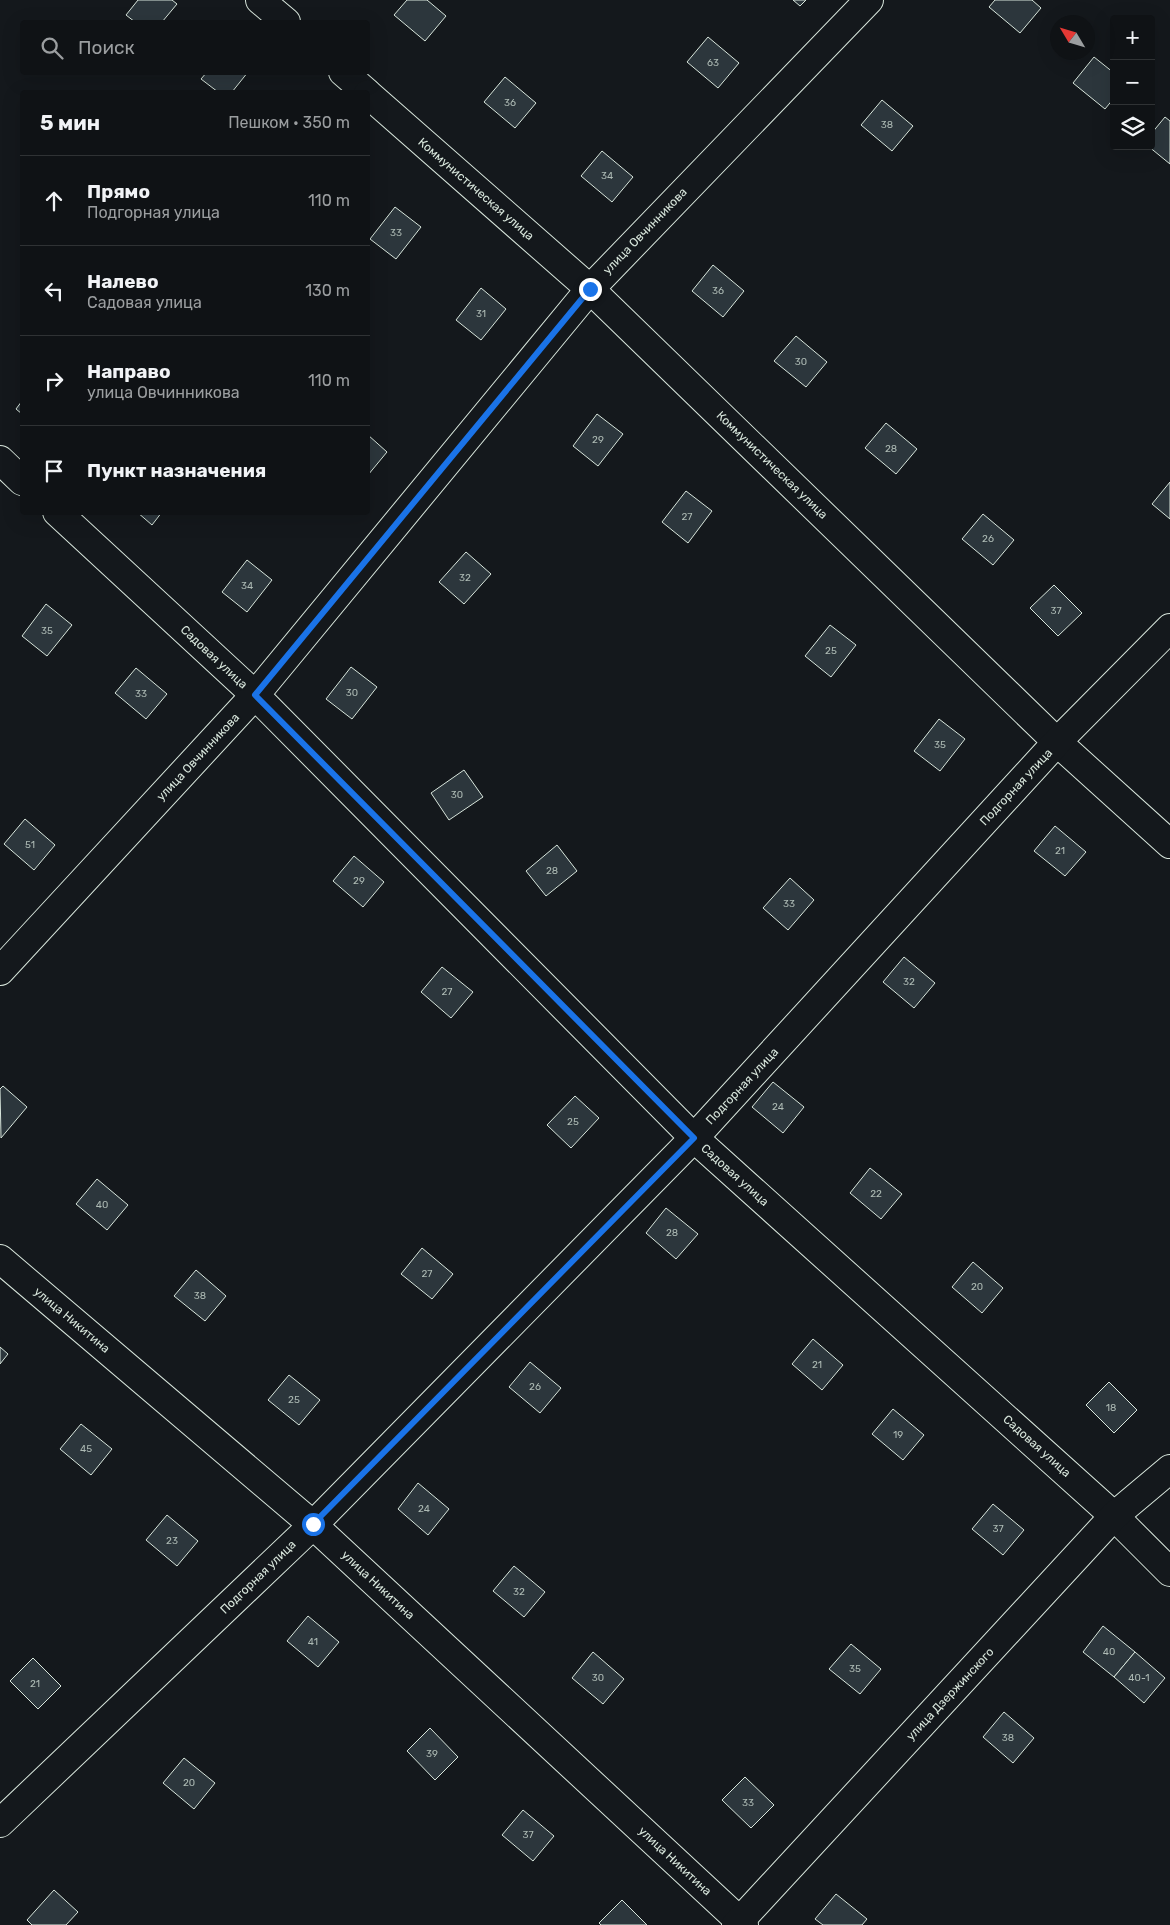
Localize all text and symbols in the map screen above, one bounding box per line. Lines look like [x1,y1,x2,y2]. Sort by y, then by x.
north arrow [1050,15,1095,60]
map controls [1110,15,1155,150]
button: + [1110,15,1155,60]
search box [20,20,370,75]
icon: search [38,34,66,62]
text: Поиск [78,36,135,59]
house number: 63 [707,57,719,69]
button: − [1110,60,1155,105]
house number: 36 [504,97,516,109]
button: layers [1110,105,1155,150]
text: 5 мин [40,110,100,135]
text: Пешком · 350 m [228,113,350,132]
house number: 38 [881,119,893,131]
street label: Коммунистическая улица [415,135,537,243]
house number: 34 [601,170,613,182]
text: Прямо [87,180,150,203]
street label: улица Овчинникова [600,185,690,277]
icon: ahead [40,187,68,215]
text: 110 m [308,191,350,210]
text: Подгорная улица [87,203,220,222]
house number: 33 [390,227,402,239]
text: Налево [87,270,159,293]
icon: left [40,277,68,305]
route end [579,278,602,301]
text: 130 m [305,281,350,300]
house number: 36 [712,285,724,297]
text: Садовая улица [87,293,202,312]
house number: 31 [476,308,486,320]
house number: 30 [795,356,807,368]
text: Направо [87,360,171,383]
icon: right [40,367,68,395]
text: 110 m [308,371,350,390]
text: улица Овчинникова [87,383,240,402]
street label: Коммунистическая улица [714,408,830,522]
house number: 29 [592,434,604,446]
house number: 28 [885,443,897,455]
icon: arrive [40,457,68,485]
text: Пункт назначения [87,459,266,482]
house number: 27 [682,511,693,523]
house number: 26 [982,533,994,545]
house number: 32 [459,572,471,584]
house number: 34 [241,580,253,592]
house number: 37 [1050,605,1062,617]
street label: Садовая улица [178,623,250,691]
house number: 35 [41,625,53,637]
house number: 25 [825,645,837,657]
house number: 30 [346,687,358,699]
house number: 33 [135,688,147,700]
street label: улица Овчинникова [154,710,242,804]
house number: 35 [934,739,946,751]
street label: Подгорная улица [977,746,1055,828]
house number: 30 [451,789,463,801]
house number: 51 [25,839,35,851]
house number: 21 [1055,845,1065,857]
house number: 28 [546,865,558,877]
house number: 29 [353,875,365,887]
house number: 33 [783,898,795,910]
house number: 32 [903,976,915,988]
house number: 27 [442,986,453,998]
street label: Подгорная улица [703,1045,781,1127]
house number: 24 [772,1101,784,1113]
house number: 25 [567,1116,579,1128]
street label: Садовая улица [698,1141,772,1209]
house number: 22 [870,1188,882,1200]
house number: 40 [96,1199,108,1211]
house number: 28 [666,1227,678,1239]
house number: 27 [422,1268,433,1280]
house number: 20 [971,1281,983,1293]
street label: улица Никитина [31,1284,113,1356]
house number: 38 [194,1290,206,1302]
house number: 21 [812,1359,822,1371]
house number: 26 [529,1381,541,1393]
house number: 25 [288,1394,300,1406]
house number: 18 [1106,1402,1116,1414]
street label: Садовая улица [1000,1412,1074,1480]
house number: 19 [893,1429,903,1441]
house number: 45 [80,1443,92,1455]
house number: 24 [418,1503,430,1515]
route start [302,1513,325,1536]
house number: 37 [992,1523,1004,1535]
house number: 23 [166,1535,178,1547]
street label: Подгорная улица [217,1537,299,1617]
street label: улица Никитина [339,1548,417,1622]
house number: 32 [513,1586,525,1598]
house number: 41 [308,1636,318,1648]
street label: улица Дзержинского [903,1645,997,1743]
house number: 40 [1103,1646,1115,1658]
house number: 35 [849,1663,861,1675]
house number: 30 [592,1672,604,1684]
house number: 40-1 [1128,1672,1150,1684]
house number: 21 [30,1678,40,1690]
house number: 38 [1002,1732,1014,1744]
house number: 39 [426,1748,438,1760]
house number: 20 [183,1777,195,1789]
house number: 33 [742,1797,754,1809]
street label: улица Никитина [636,1824,714,1898]
house number: 37 [522,1829,534,1841]

